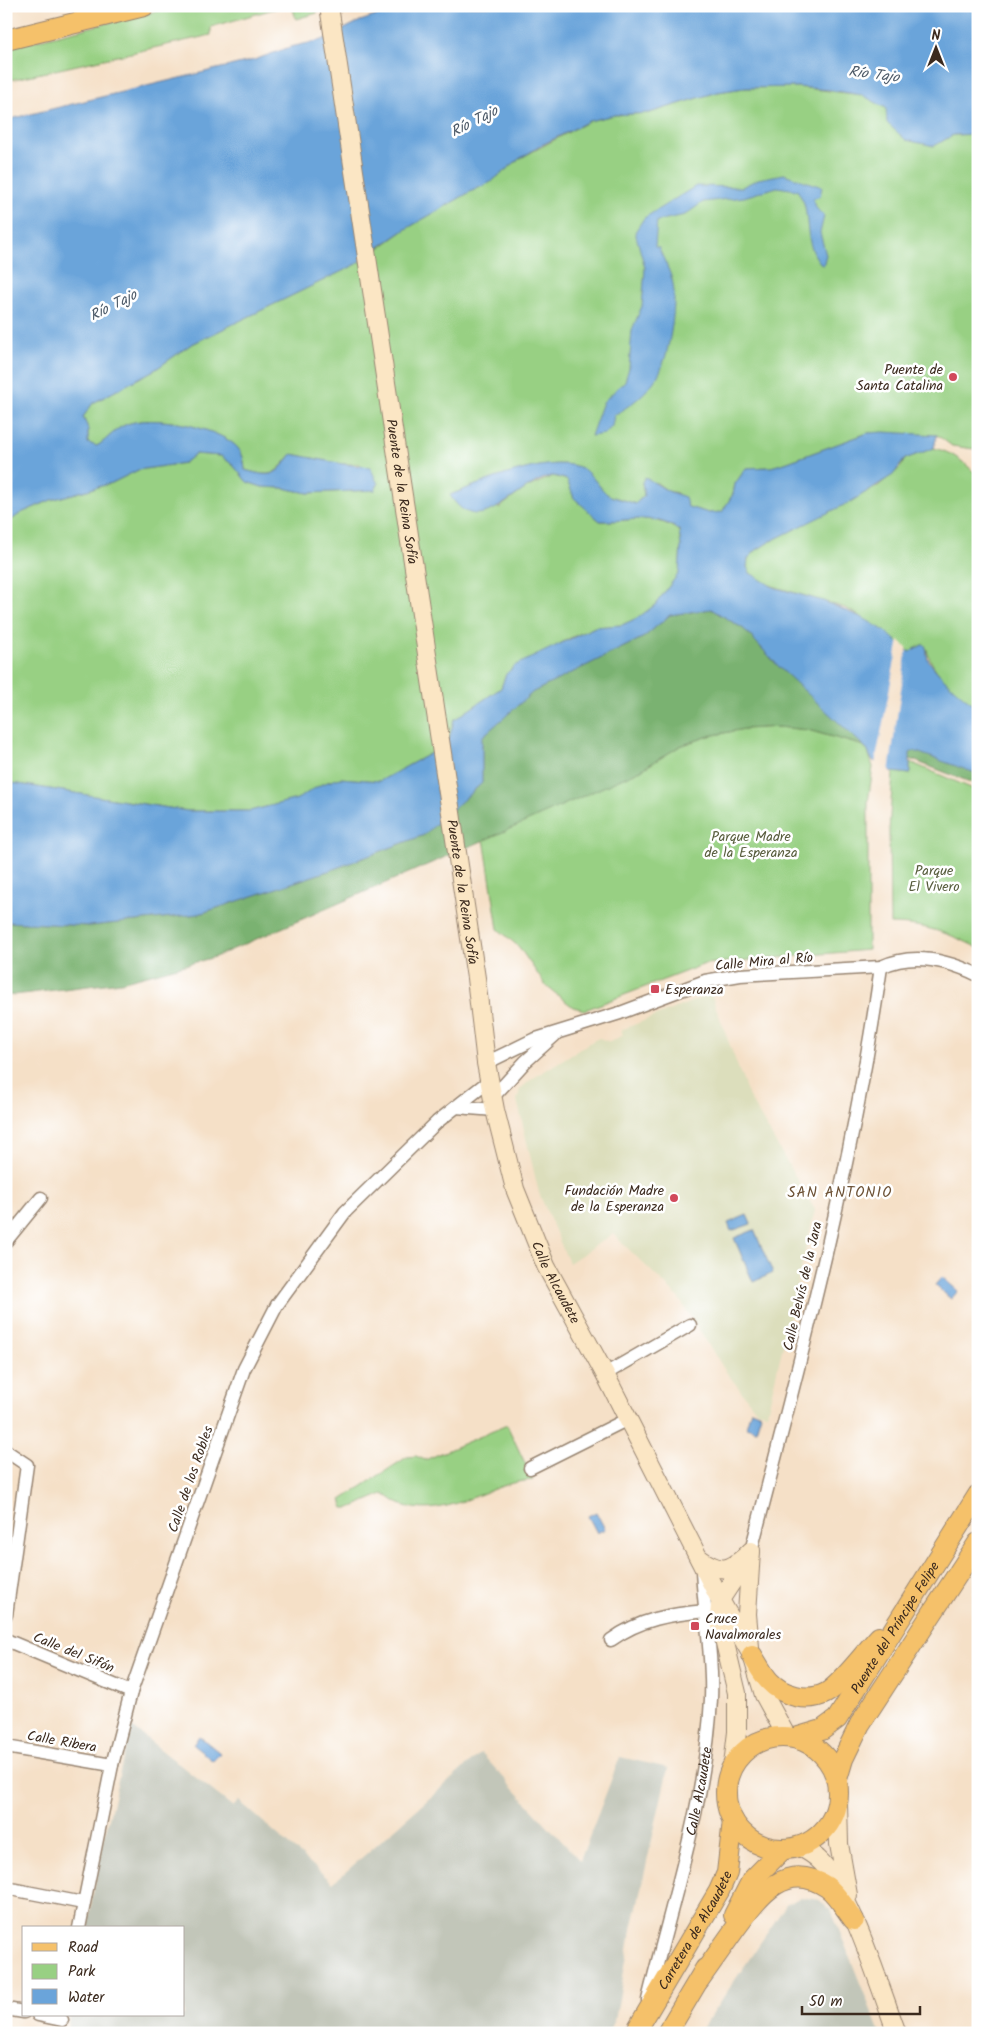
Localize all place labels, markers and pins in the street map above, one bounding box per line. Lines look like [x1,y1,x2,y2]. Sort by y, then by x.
place label: Puente de Santa Catalina [856,359,944,397]
marker: Puente de Santa Catalina [947,371,959,383]
place label: Esperanza [665,979,724,1001]
marker: Esperanza [649,983,661,995]
place label: Fundación Madre de la Esperanza [564,1180,665,1218]
marker: Fundación Madre de la Esperanza [668,1192,680,1204]
place label: Cruce Navalmorales [705,1608,781,1646]
marker: Cruce Navalmorales [689,1620,701,1632]

